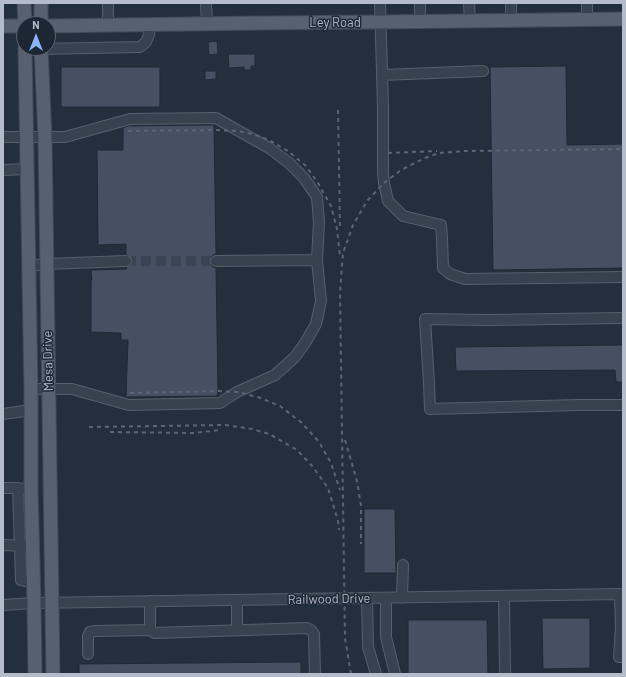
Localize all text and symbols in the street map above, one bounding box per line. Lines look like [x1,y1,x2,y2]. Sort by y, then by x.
street label: Ley Road [309,15,361,31]
north arrow [16,16,56,56]
text: N [32,18,40,31]
street label: Mesa Drive [40,331,56,391]
street label: Railwood Drive [287,590,371,608]

